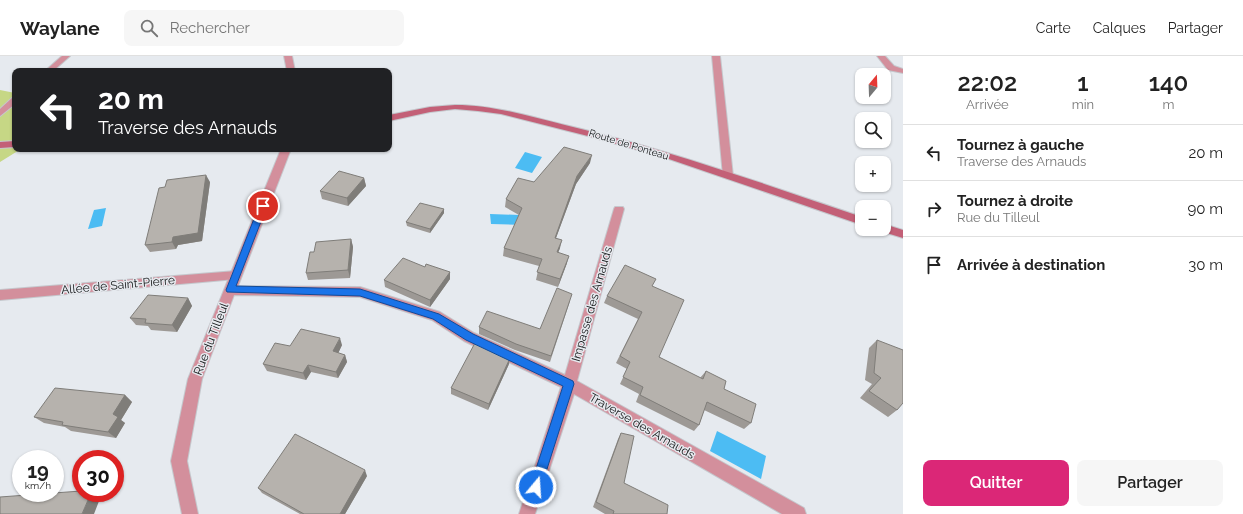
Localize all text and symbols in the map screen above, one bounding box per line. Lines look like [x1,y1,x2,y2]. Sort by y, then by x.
search box [124,10,404,46]
text: Waylane [20,17,100,39]
icon: search [138,17,160,39]
text: Rechercher [170,19,250,37]
text: Carte [1036,20,1071,36]
text: Calques [1093,20,1146,36]
text: Partager [1168,20,1223,36]
north arrow [855,68,891,104]
map controls [855,68,891,236]
text: 22:02 [958,68,1017,97]
text: 1 [1077,68,1089,97]
text: 140 [1149,68,1188,97]
text: 20 m [98,83,164,116]
icon: left [32,84,84,136]
text: Arrivée [966,97,1009,112]
text: min [1072,97,1094,112]
text: m [1163,97,1175,112]
button: search [855,112,891,148]
text: Traverse des Arnauds [98,117,277,138]
street label: Route de Ponteau [588,127,670,162]
text: Tournez à gauche [957,136,1084,154]
icon: left [923,142,945,164]
text: 20 m [1188,144,1223,162]
text: Traverse des Arnauds [957,154,1086,169]
button: + [855,156,891,192]
pin [246,189,280,223]
text: Tournez à droite [957,192,1073,210]
icon: arrive [252,195,274,217]
icon: right [923,198,945,220]
button: − [855,200,891,236]
text: 90 m [1187,200,1223,218]
text: Rue du Tilleul [957,210,1040,225]
street label: Impasse des Arnauds [569,245,615,363]
icon: arrive [923,254,945,276]
text: Arrivée à destination [957,256,1105,274]
text: 30 m [1188,256,1223,274]
street label: Allée de Saint-Pierre [61,273,175,297]
street label: Rue du Tilleul [191,300,231,377]
street label: Traverse des Arnauds [587,390,697,462]
speed limit sign: 30 [72,450,124,502]
text: 19 [27,459,49,483]
button: Quitter [923,460,1069,506]
button: Partager [1077,460,1223,506]
position arrow [515,466,557,508]
text: km/h [25,480,51,491]

